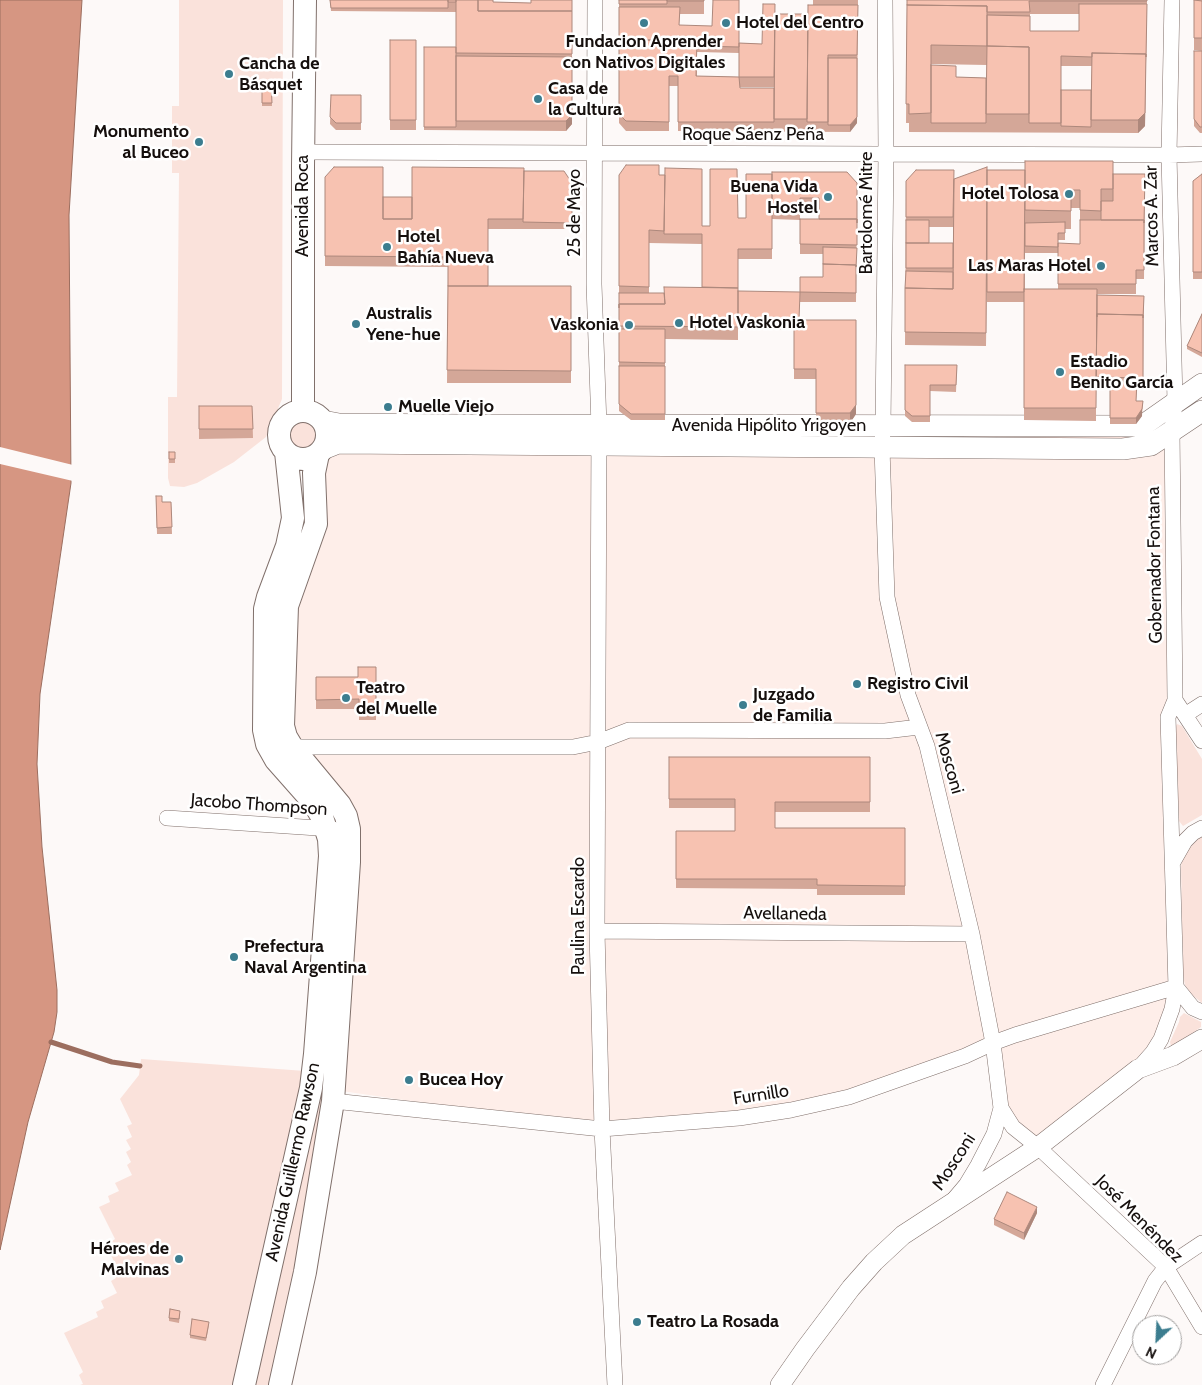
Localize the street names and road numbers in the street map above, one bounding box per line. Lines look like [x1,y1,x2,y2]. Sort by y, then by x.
street label: Roque Sáenz Peña [682,124,824,146]
street label: Bartolomé Mitre [856,151,878,275]
street label: Avenida Roca [292,155,314,257]
street label: Marcos A. Zar [1140,165,1164,267]
street label: 25 de Mayo [564,169,586,257]
street label: Avenida Hipólito Yrigoyen [672,415,866,437]
street label: Gobernador Fontana [1143,486,1167,644]
street label: Mosconi [930,729,968,797]
street label: Jacobo Thompson [190,789,328,821]
street label: Paulina Escardo [568,857,590,975]
street label: Avellaneda [743,902,827,926]
street label: Avenida Guillermo Rawson [261,1061,325,1263]
street label: Furnillo [732,1080,790,1110]
street label: Mosconi [928,1129,980,1195]
street label: José Menéndez [1090,1170,1188,1268]

